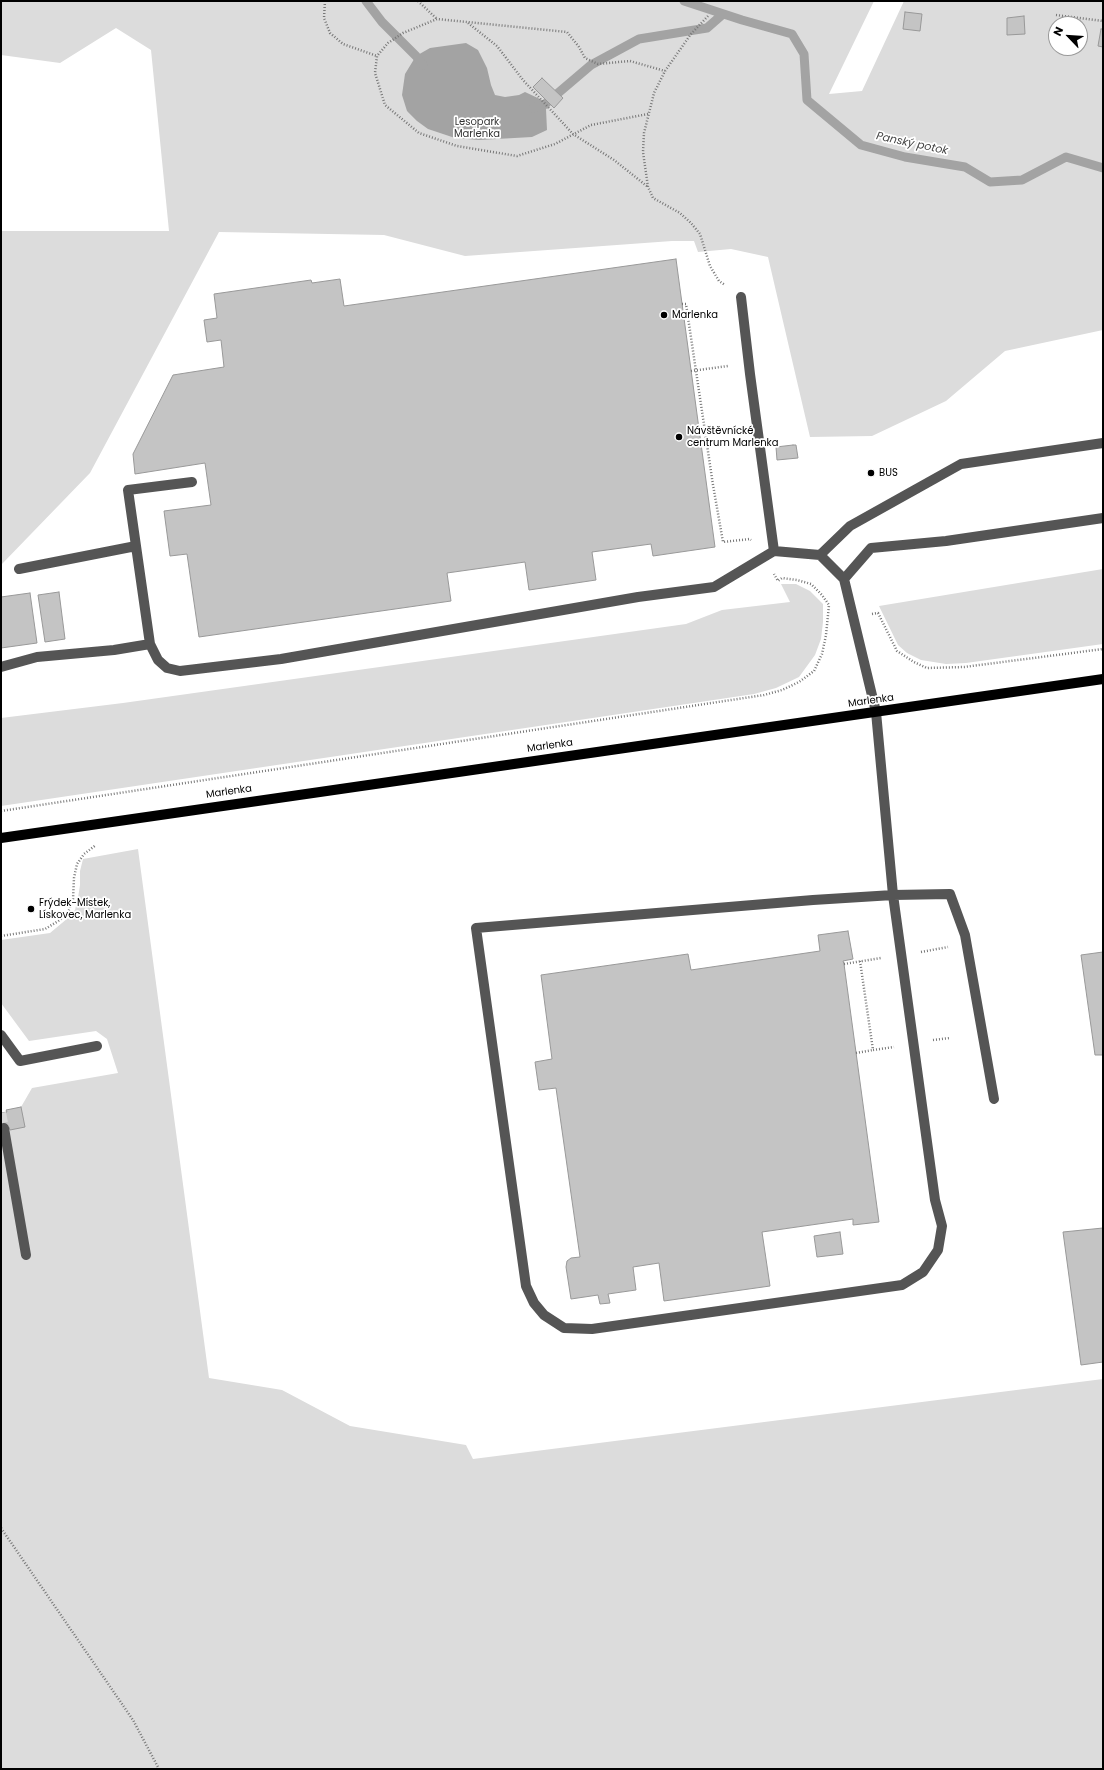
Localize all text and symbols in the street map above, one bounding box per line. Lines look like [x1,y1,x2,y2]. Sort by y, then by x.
north arrow [1048,16,1088,56]
text: N [1049,24,1067,38]
park label: Lesopark Marlenka [454,116,500,140]
water label: Panský potok [875,130,949,158]
place label: Marlenka [672,309,718,321]
marker: Marlenka [659,310,669,320]
place label: Návštěvnícké centrum Marlenka [687,425,778,448]
marker: Návštěvnícké centrum Marlenka [674,432,684,442]
place label: BUS [879,467,898,479]
marker: BUS [866,468,876,478]
street label: Marlenka [847,692,895,710]
street label: Marlenka [526,737,574,755]
street label: Marlenka [205,783,253,801]
place label: Frýdek-Místek, Lískovec, Marlenka [39,897,131,920]
marker: Frýdek-Místek, Lískovec, Marlenka [26,904,36,914]

